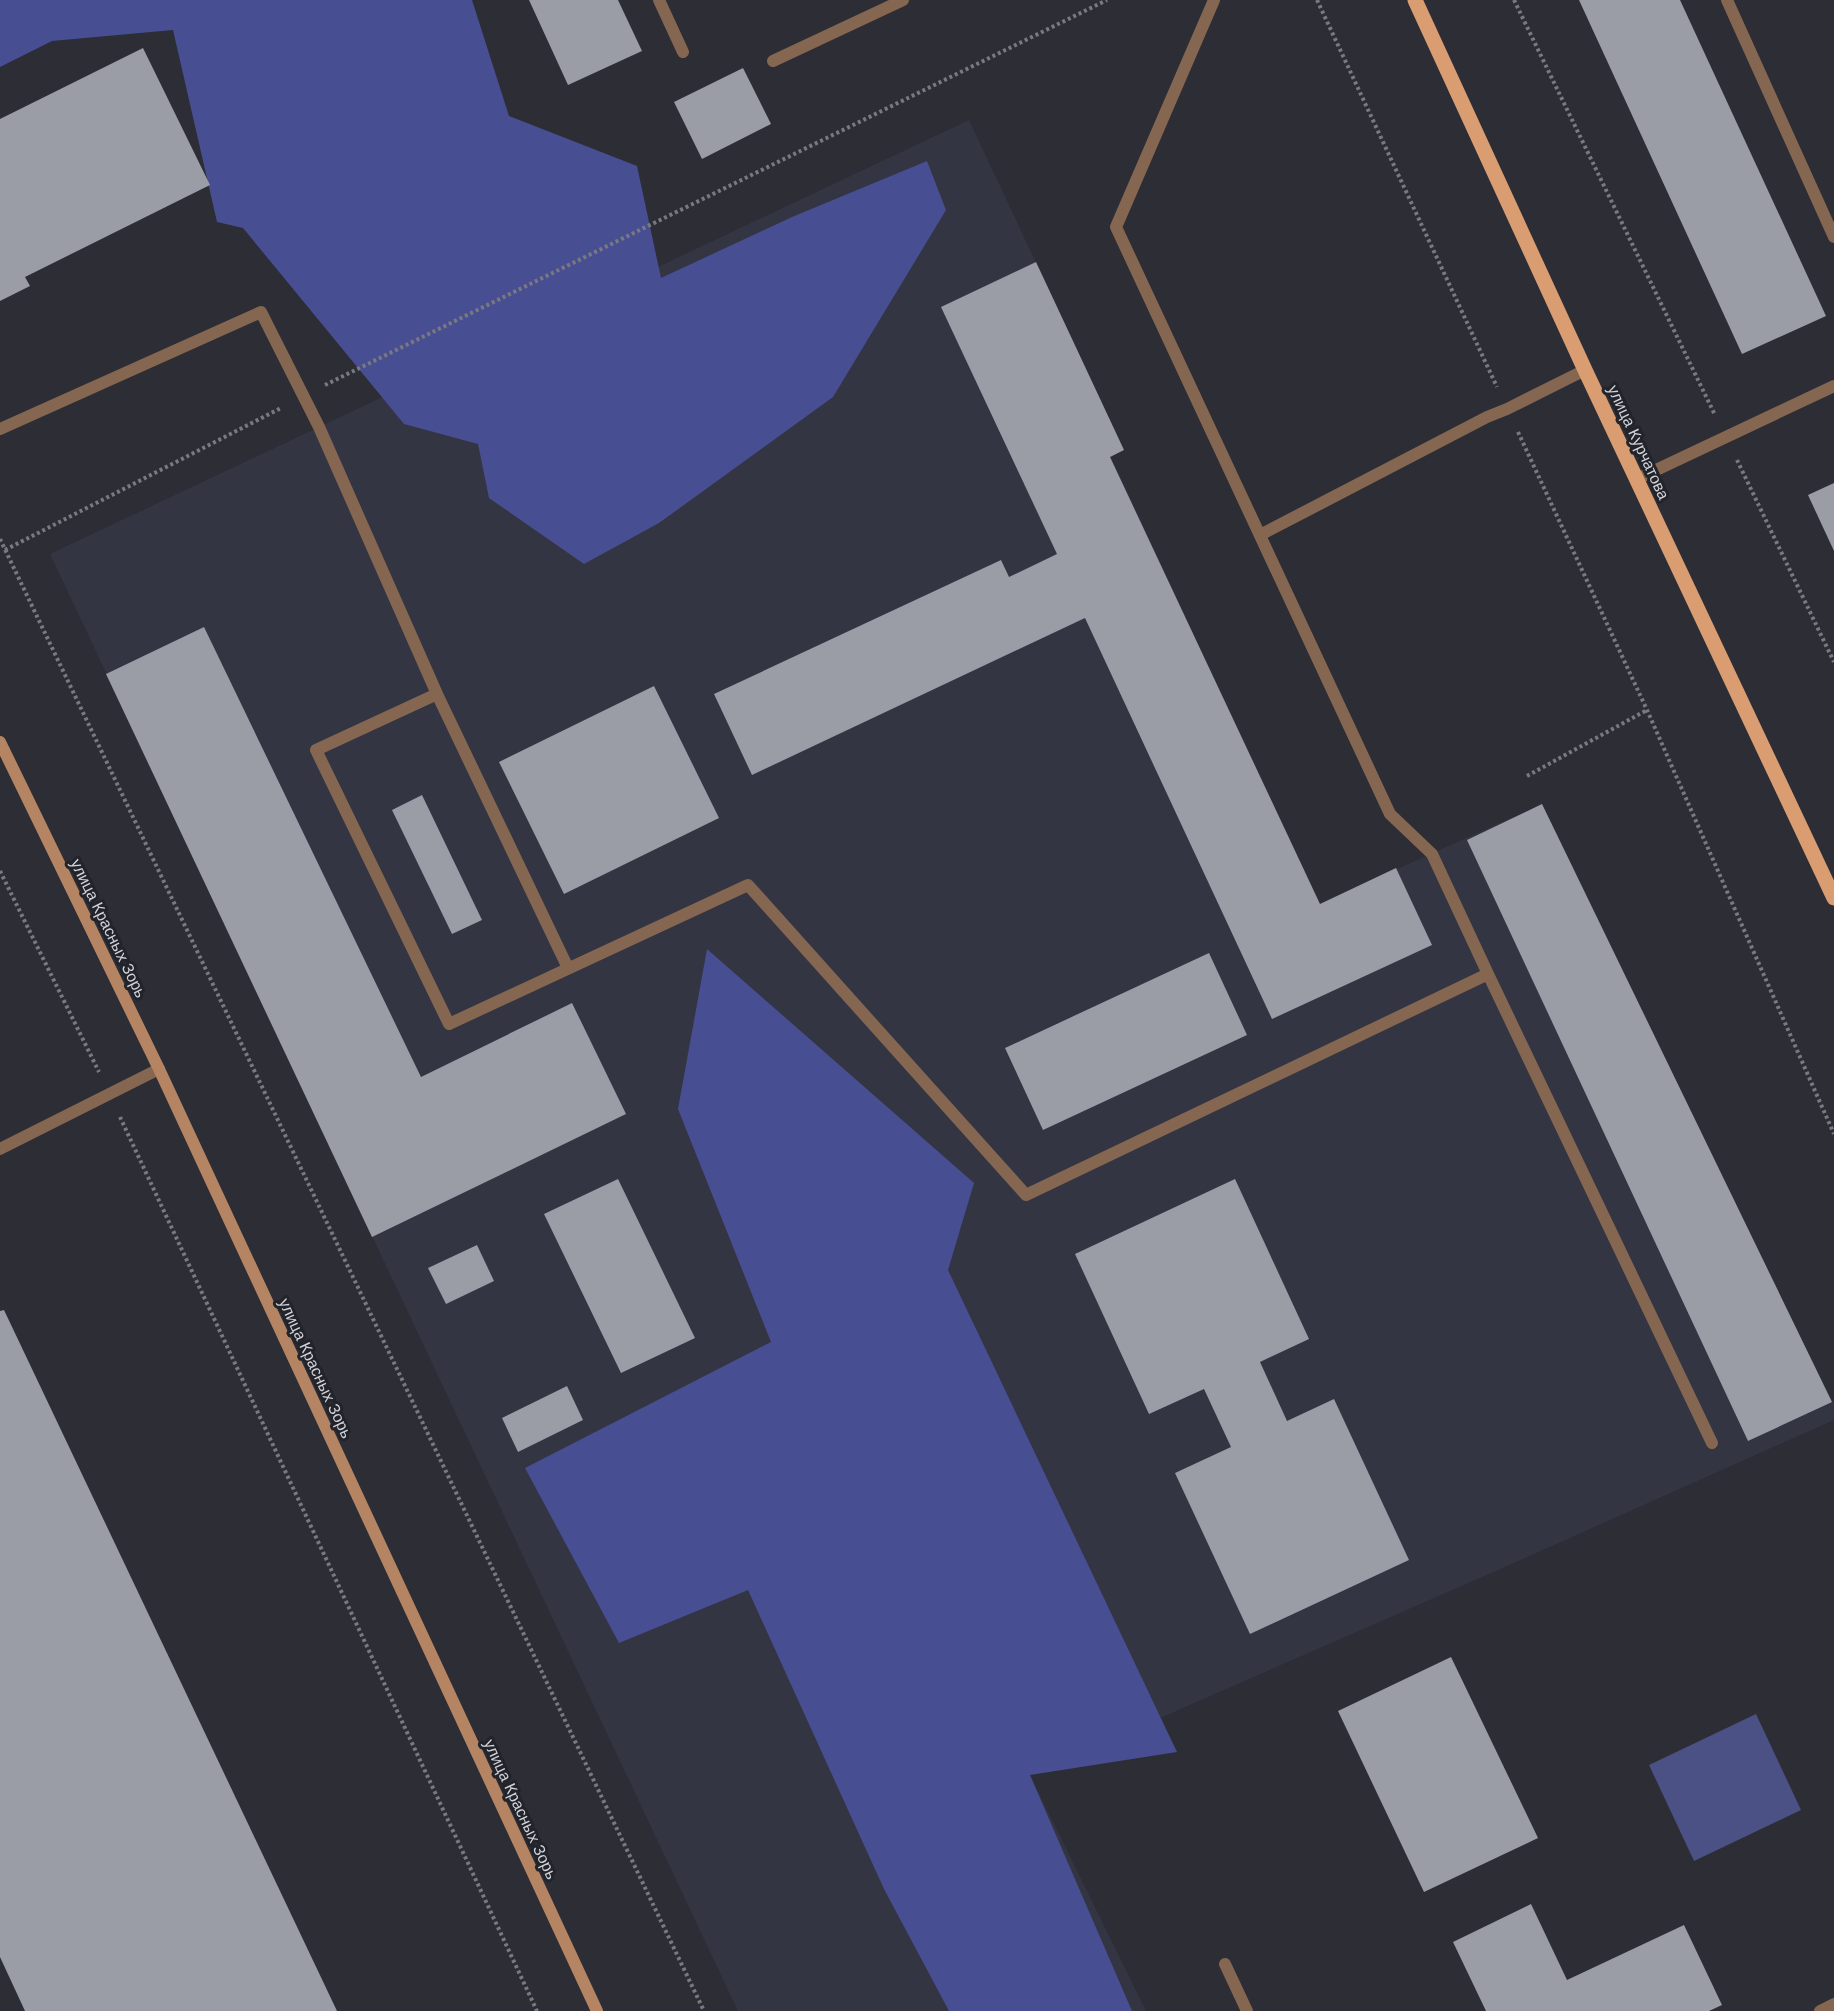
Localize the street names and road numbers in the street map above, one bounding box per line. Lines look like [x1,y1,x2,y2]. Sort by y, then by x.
street label: улица Курчатова [1605,382,1673,502]
street label: улица Красных Зорь [68,856,150,1000]
street label: улица Красных Зорь [276,1296,355,1441]
street label: улица Красных Зорь [481,1737,560,1882]

